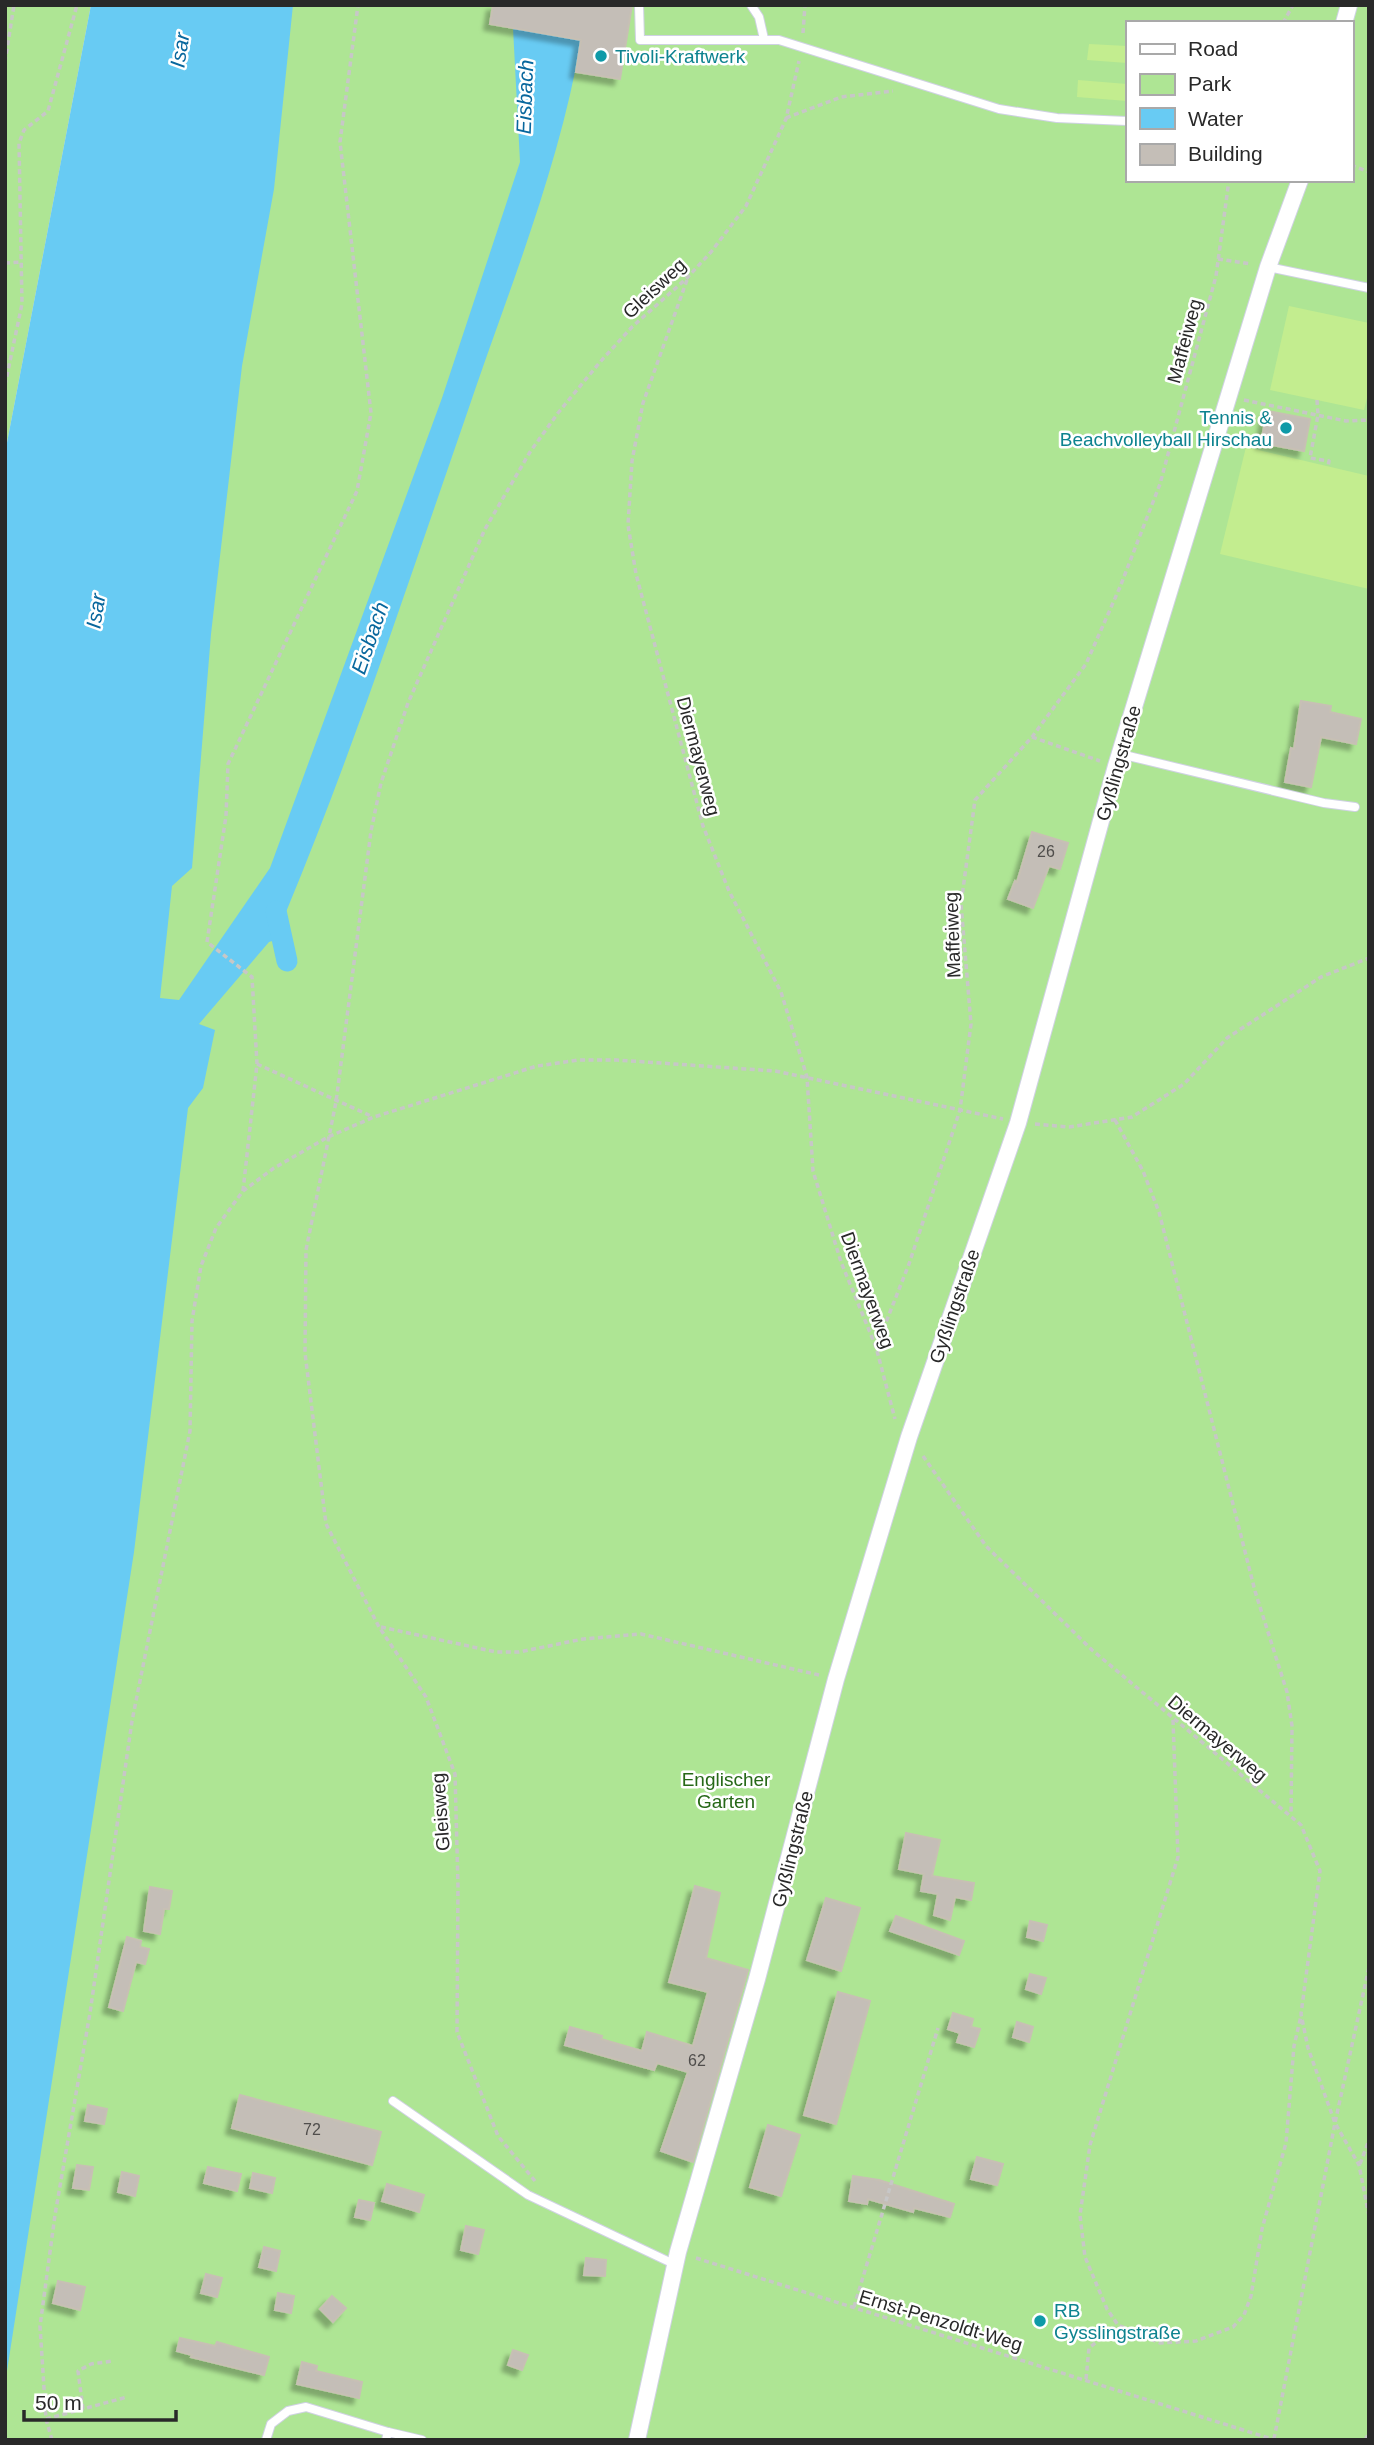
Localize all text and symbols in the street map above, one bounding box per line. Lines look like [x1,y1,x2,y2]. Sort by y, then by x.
legend [1126,21,1353,182]
water label: Isar [165,30,194,69]
text: Road [1188,37,1238,60]
place label: Tivoli-Kraftwerk [615,46,746,67]
marker: Tivoli-Kraftwerk [593,48,609,64]
water label: Eisbach [512,59,537,135]
text: Park [1188,72,1232,95]
text: Water [1188,107,1243,130]
text: Building [1188,142,1263,165]
street label: Gleisweg [619,254,690,323]
street label: Maffeiweg [1163,297,1206,386]
place label: Tennis & Beachvolleyball Hirschau [1060,407,1272,450]
marker: Tennis & Beachvolleyball Hirschau [1278,420,1294,436]
water label: Isar [81,591,110,630]
water label: Eisbach [346,599,393,677]
street label: Diermayerweg [673,694,725,818]
street label: Gyßlingstraße [1092,703,1145,823]
house number: 26 [1037,843,1055,860]
street label: Maffeiweg [941,892,964,978]
street label: Diermayerweg [837,1229,898,1351]
street label: Gyßlingstraße [925,1246,984,1366]
street label: Diermayerweg [1164,1691,1271,1786]
park label: Englischer Garten [682,1769,771,1812]
street label: Gleisweg [427,1772,454,1852]
street label: Gyßlingstraße [768,1789,817,1910]
house number: 62 [688,2052,706,2069]
house number: 72 [303,2121,321,2138]
street label: Ernst-Penzoldt-Weg [857,2286,1025,2355]
place label: RB Gysslingstraße [1054,2300,1181,2343]
marker: RB Gysslingstraße [1032,2313,1048,2329]
scale bar [24,2378,177,2422]
text: 50 m [35,2391,82,2414]

